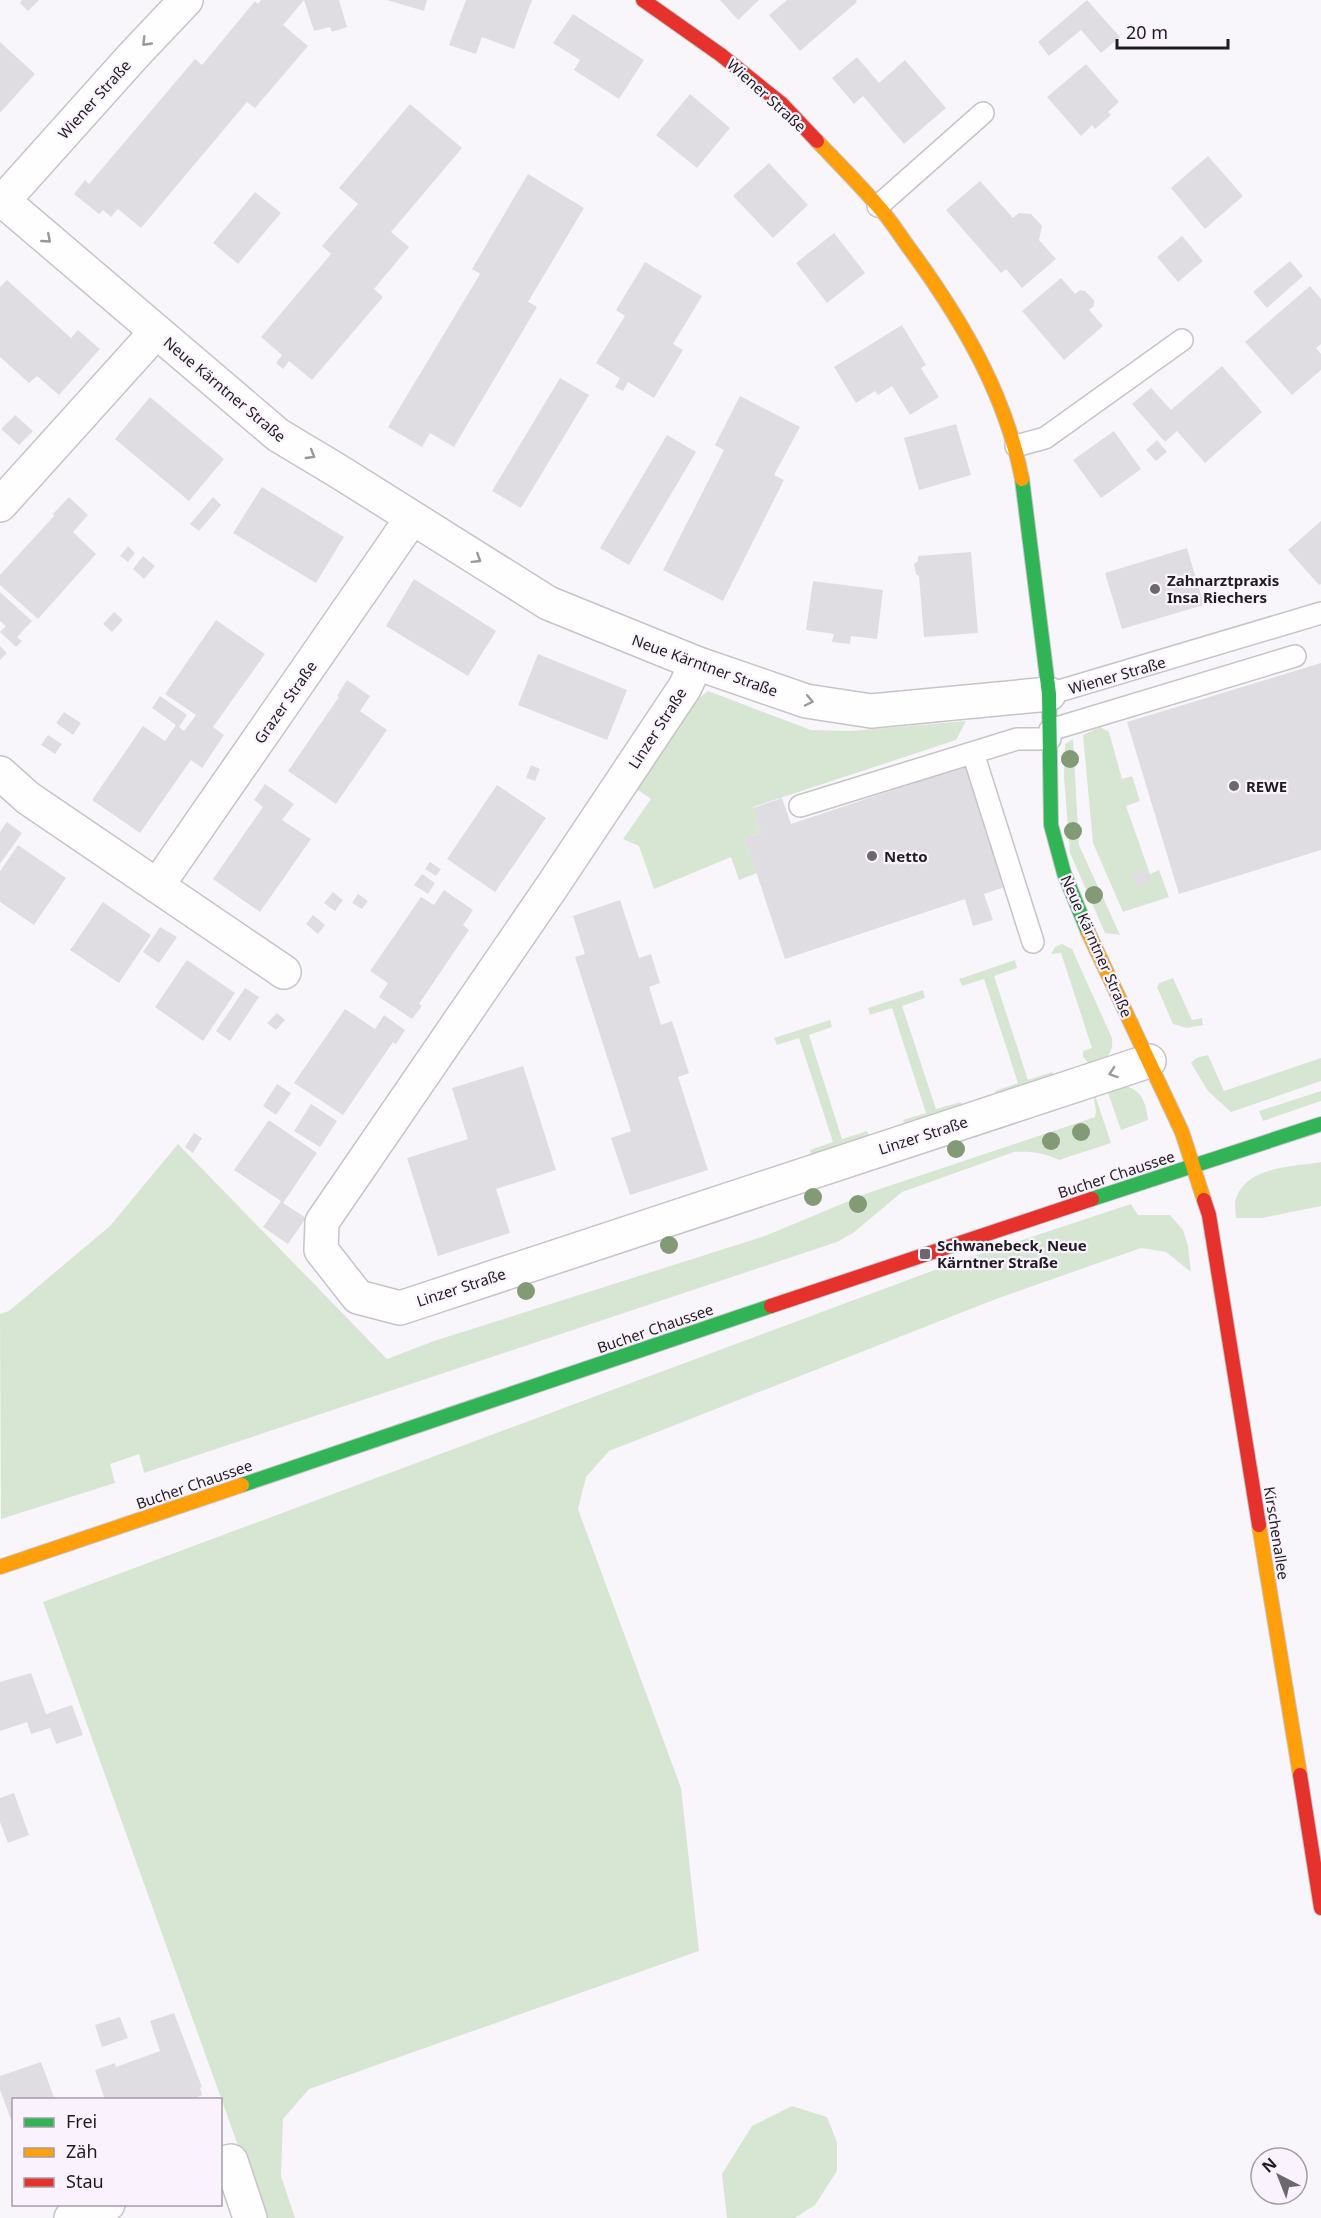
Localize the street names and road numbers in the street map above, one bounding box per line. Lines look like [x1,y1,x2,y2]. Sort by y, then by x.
street label: Wiener Straße [723,54,811,136]
street label: Wiener Straße [53,55,135,143]
street label: Neue Kärntner Straße [160,332,290,446]
street label: Neue Kärntner Straße [629,629,781,701]
street label: Wiener Straße [1066,652,1168,698]
street label: Grazer Straße [249,657,321,747]
street label: Linzer Straße [623,684,691,772]
street label: Neue Kärntner Straße [1057,872,1137,1020]
street label: Linzer Straße [876,1111,970,1159]
street label: Bucher Chaussee [1055,1146,1177,1202]
street label: Linzer Straße [414,1263,508,1311]
street label: Bucher Chaussee [594,1299,716,1357]
street label: Bucher Chaussee [133,1455,255,1513]
street label: Kirschenallee [1260,1485,1294,1581]

